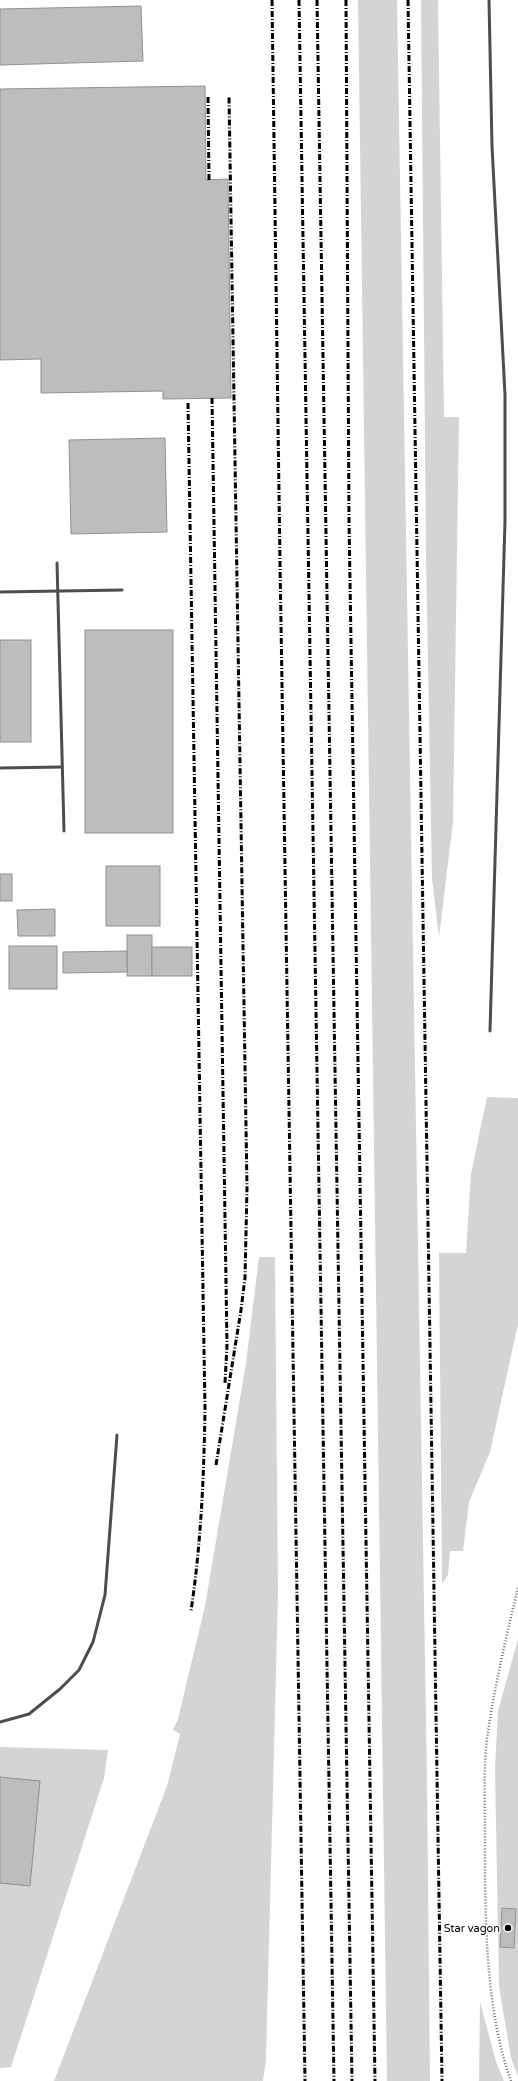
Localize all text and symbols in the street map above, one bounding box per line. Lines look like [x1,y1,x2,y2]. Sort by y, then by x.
place label: Star vagon [444,1922,500,1935]
marker: Star vagon [503,1923,513,1933]

